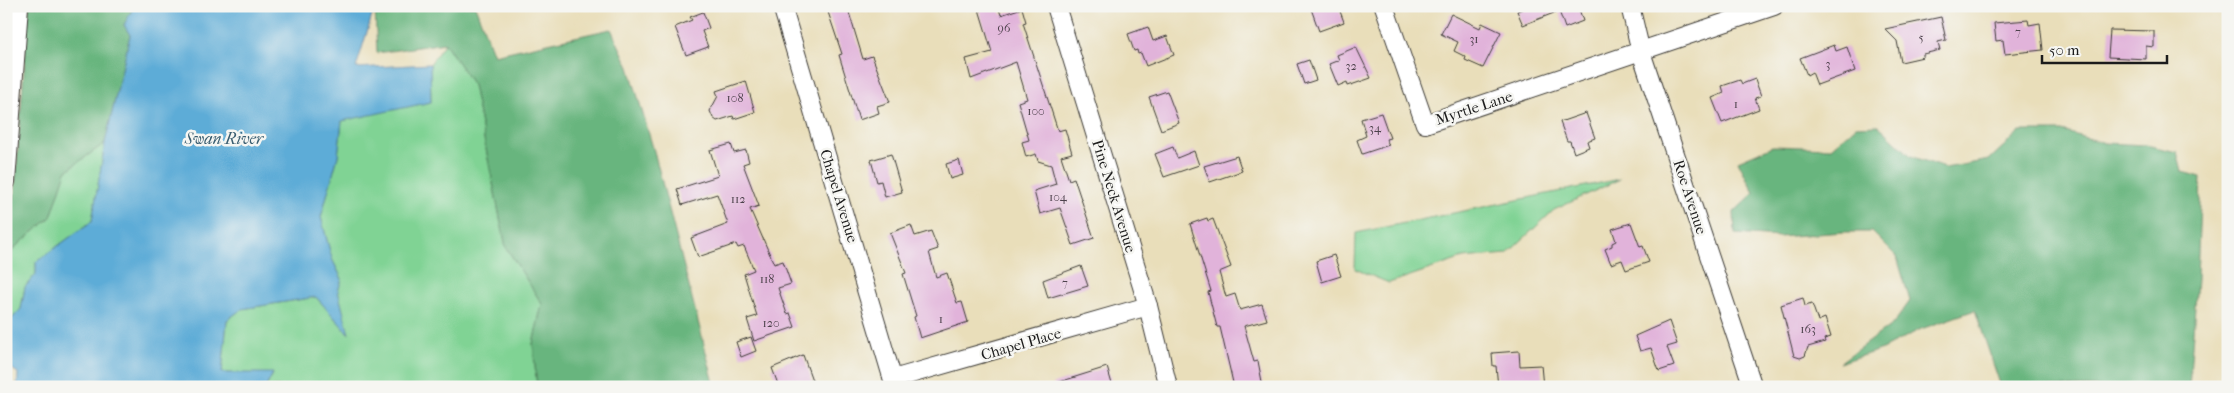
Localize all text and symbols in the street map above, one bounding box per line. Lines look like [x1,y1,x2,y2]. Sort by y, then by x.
house number: 96 [998,21,1011,35]
house number: 7 [2015,25,2021,39]
house number: 5 [1918,31,1924,45]
house number: 31 [1469,32,1479,46]
scale bar [2042,32,2166,64]
text: 50 m [2049,41,2080,59]
house number: 3 [1826,57,1831,71]
house number: 32 [1345,59,1357,73]
street label: Myrtle Lane [1433,87,1515,129]
house number: 108 [727,91,743,105]
house number: 1 [1734,97,1738,111]
house number: 100 [1027,104,1045,118]
house number: 34 [1369,121,1382,135]
water label: Swan River [184,129,265,148]
street label: Pine Neck Avenue [1088,137,1140,255]
street label: Chapel Avenue [816,147,862,245]
street label: Roe Avenue [1669,157,1711,237]
house number: 104 [1049,190,1068,204]
house number: 112 [731,192,745,206]
house number: 118 [760,272,774,286]
house number: 7 [1062,276,1068,290]
house number: 1 [939,312,943,326]
house number: 120 [762,316,780,330]
house number: 163 [1800,322,1816,336]
street label: Chapel Place [979,324,1064,364]

